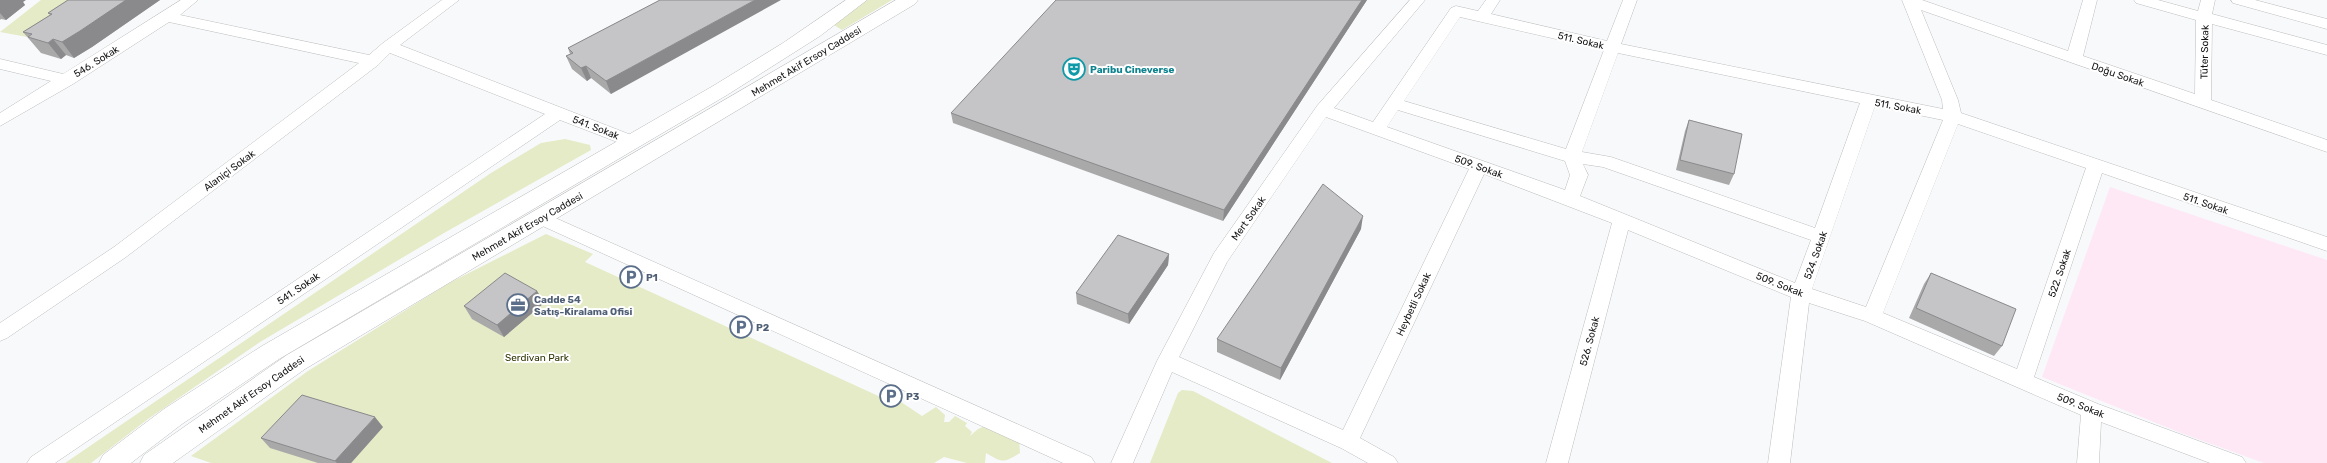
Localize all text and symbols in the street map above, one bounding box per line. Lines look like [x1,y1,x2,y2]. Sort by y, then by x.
street label: Mehmet Akif Ersoy Caddesi [749,24,864,99]
street label: Tüter Sokak [2199,24,2211,79]
street label: 511. Sokak [1557,30,1606,52]
street label: 546. Sokak [72,43,122,80]
theatre icon: Paribu Cineverse [1061,56,1087,82]
street label: Doğu Sokak [2090,60,2146,90]
place label: Paribu Cineverse [1090,64,1175,76]
street label: 511. Sokak [1874,97,1923,117]
street label: 541. Sokak [571,114,621,143]
street label: Alaniçi Sokak [202,147,258,194]
street label: 509. Sokak [1453,153,1505,181]
street label: Mehmet Akif Ersoy Caddesi [470,190,585,264]
street label: 511. Sokak [2181,191,2231,218]
street label: Mert Sokak [1229,193,1269,243]
street label: 524. Sokak [1802,229,1830,281]
street label: 522. Sokak [2046,247,2074,299]
parking icon: P1 [618,264,644,290]
street label: 541. Sokak [275,270,323,307]
street label: Heybetli Sokak [1394,270,1434,338]
street label: 509. Sokak [1754,270,1806,300]
place label: P1 [646,272,658,284]
office icon: Cadde 54 Satış-Kiralama Ofisi [505,292,531,318]
place label: Cadde 54 Satış-Kiralama Ofisi [534,294,632,318]
parking icon: P2 [728,314,754,340]
street label: 526. Sokak [1578,315,1603,367]
place label: P2 [756,322,770,334]
park label: Serdivan Park [505,352,570,364]
street label: Mehmet Akif Ersoy Caddesi [197,354,307,436]
parking icon: P3 [878,383,904,409]
place label: P3 [906,391,920,403]
street label: 509. Sokak [2055,391,2107,421]

